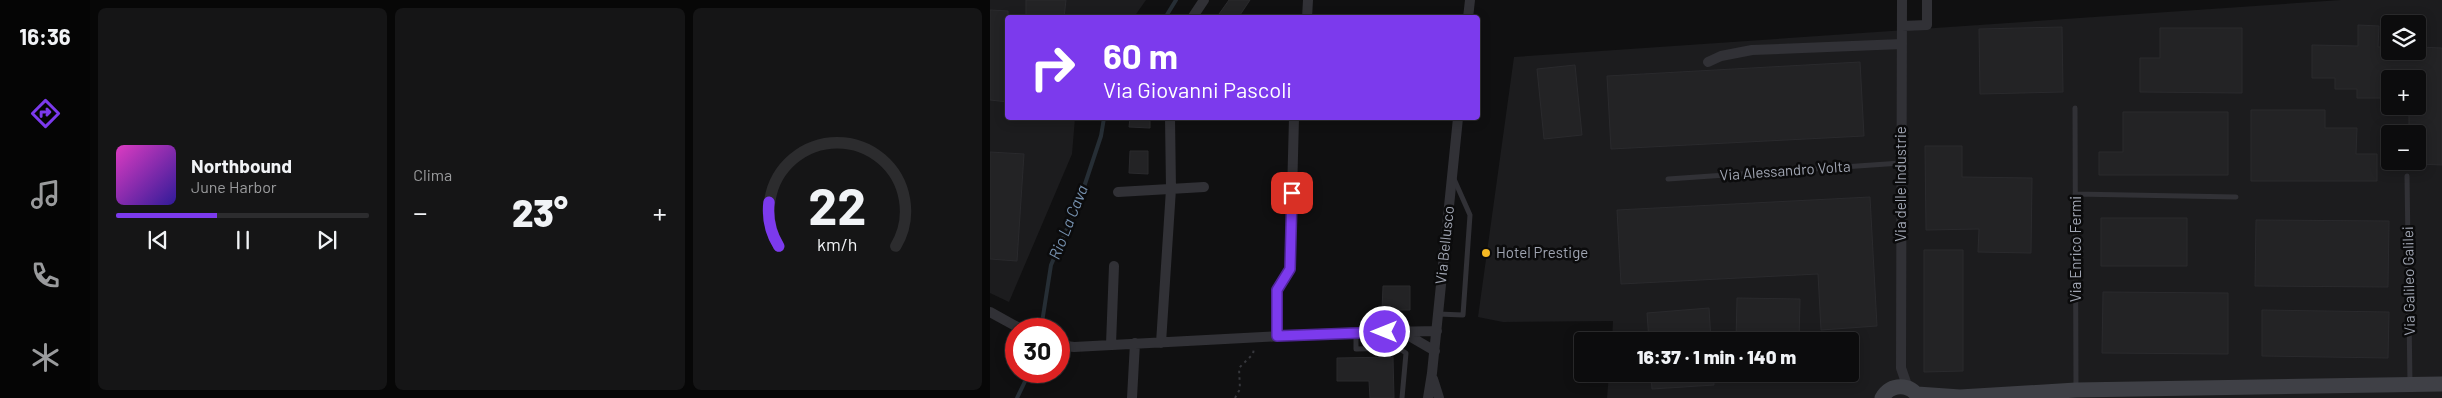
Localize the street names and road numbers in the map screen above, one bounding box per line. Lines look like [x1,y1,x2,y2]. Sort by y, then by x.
street label: Via delle Industrie [1891,126,1909,242]
street label: Via Alessandro Volta [1719,156,1851,184]
street label: Via Enrico Fermi [2066,196,2084,302]
street label: Via Bellusco [1431,205,1457,285]
street label: Via Galileo Galilei [2398,226,2418,336]

